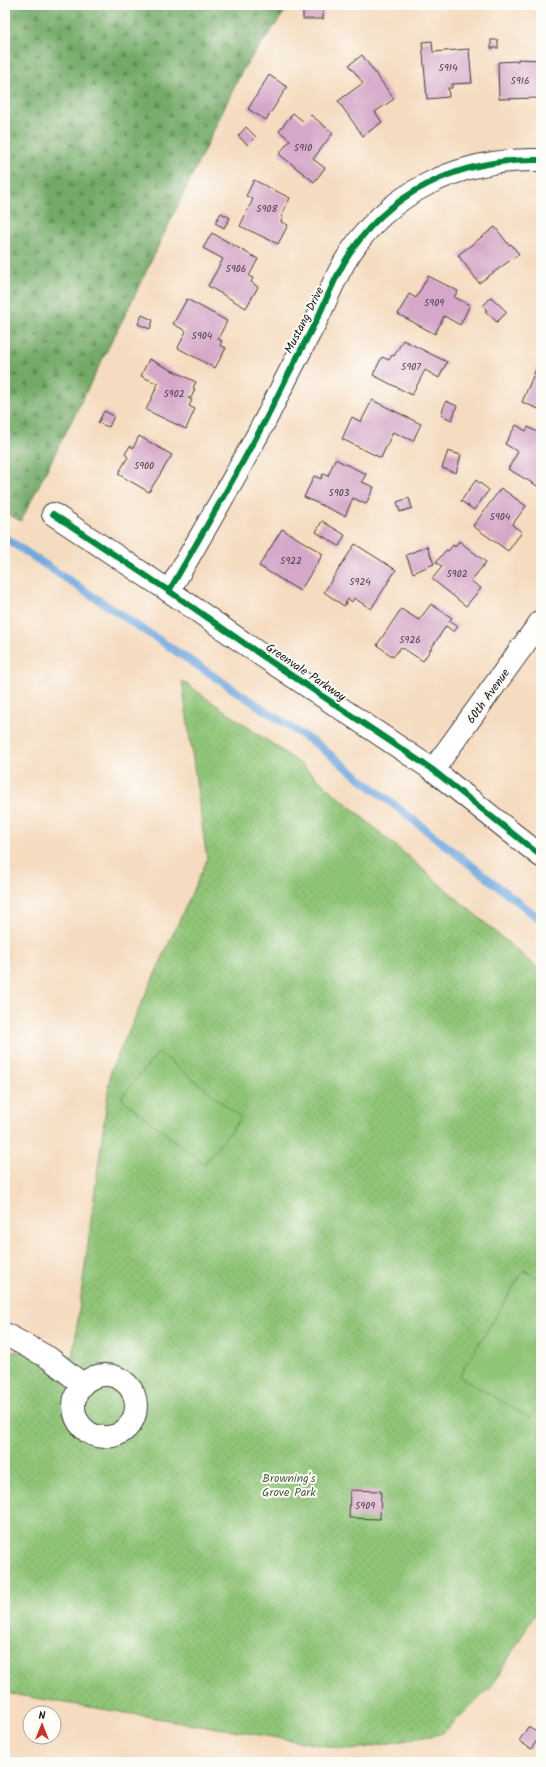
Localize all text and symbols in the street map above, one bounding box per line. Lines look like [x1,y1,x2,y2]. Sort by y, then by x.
house number: 5914 [439,60,458,76]
house number: 5916 [511,73,529,89]
house number: 5910 [294,140,312,156]
house number: 5908 [256,201,279,217]
house number: 5906 [226,261,246,277]
street label: Mustang Drive [280,283,330,357]
house number: 5909 [424,295,444,311]
house number: 5904 [192,328,213,344]
house number: 5907 [401,359,421,375]
house number: 5902 [163,386,185,402]
house number: 5900 [134,458,154,474]
house number: 5903 [329,485,350,501]
house number: 5904 [490,509,511,525]
house number: 5922 [280,553,302,569]
house number: 5902 [446,566,468,582]
house number: 5924 [349,574,371,590]
house number: 5926 [399,632,421,648]
street label: Greenvale Parkway [262,638,350,707]
street label: 60th Avenue [462,664,515,728]
park label: Browning's Grove Park [262,1469,316,1502]
house number: 5909 [355,1498,375,1514]
north arrow [22,1705,62,1745]
text: N [39,1707,46,1725]

